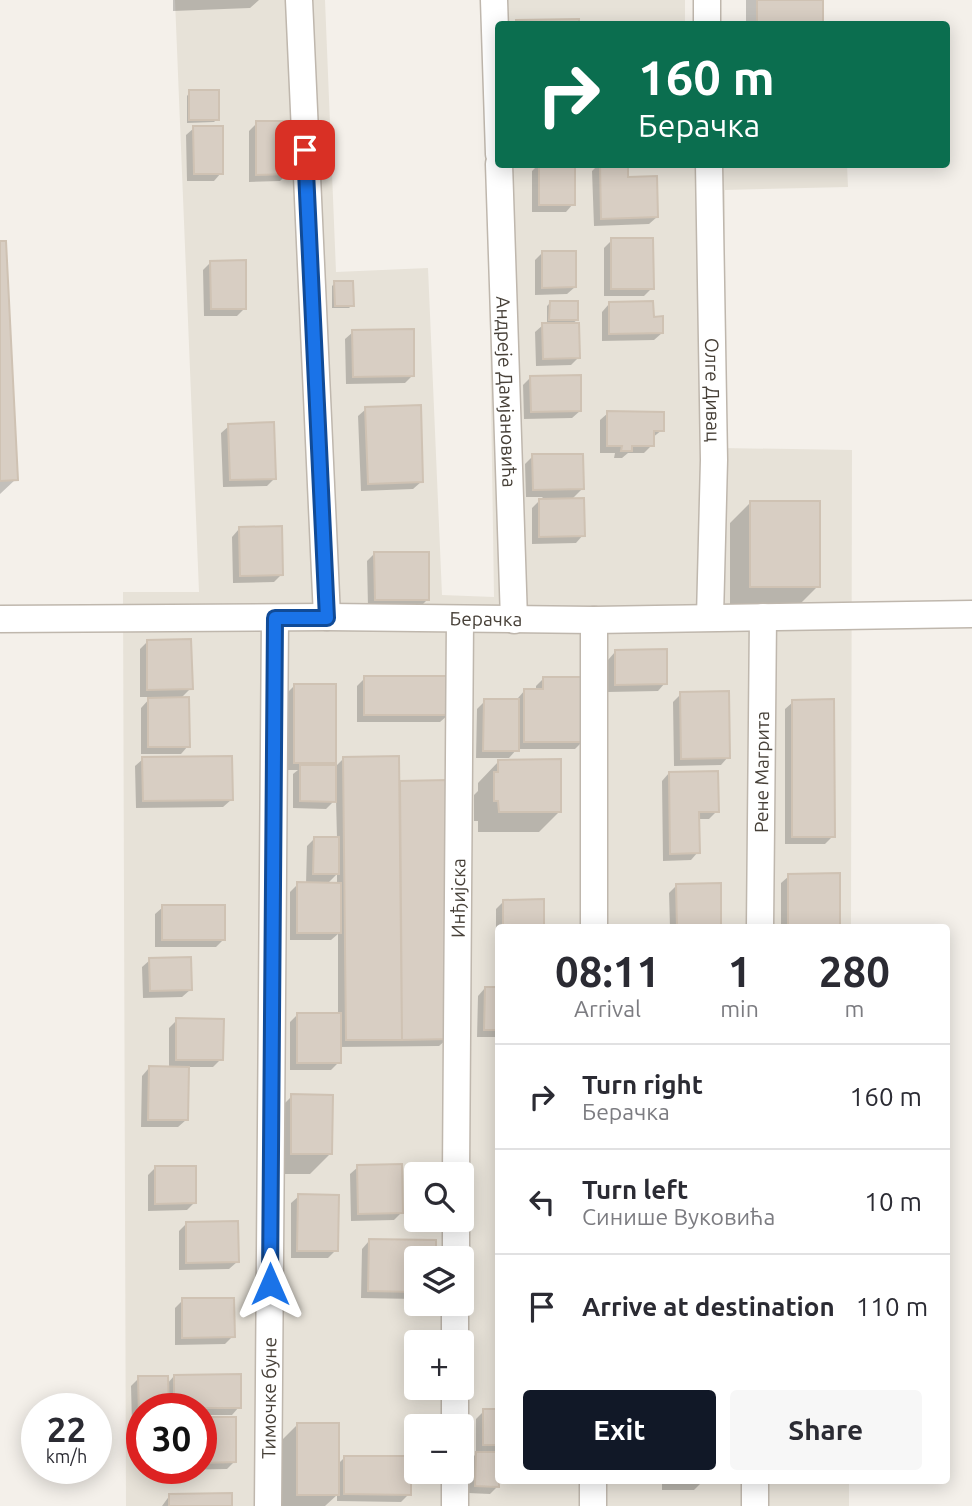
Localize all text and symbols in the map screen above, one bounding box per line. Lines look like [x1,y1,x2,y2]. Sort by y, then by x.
icon: right [523,49,614,140]
text: 160 m [638,49,775,104]
text: Берачка [638,107,760,143]
pin [275,120,335,180]
icon: arrive [286,131,324,169]
street label: Андреје Дамјановића [492,296,521,488]
street label: Олге Дивац [701,338,725,442]
street label: Берачка [450,607,522,630]
street label: Рене Магрита [750,711,773,833]
street label: Инђијска [447,858,469,938]
text: 08:11 [555,948,660,995]
text: 1 [728,948,751,995]
text: 280 [819,948,890,995]
text: Arrival [574,996,641,1021]
text: min [720,996,759,1021]
text: m [844,996,864,1021]
text: Turn right [582,1070,703,1099]
icon: right [523,1078,561,1116]
text: 160 m [850,1082,922,1111]
text: Берачка [582,1099,670,1124]
map controls [404,1162,474,1484]
button: search [404,1162,474,1232]
text: Turn left [582,1175,688,1204]
icon: left [523,1183,561,1221]
text: 10 m [864,1187,922,1216]
text: Синише Вуковића [582,1204,775,1229]
button: layers [404,1246,474,1316]
position arrow [233,1247,307,1321]
icon: arrive [523,1288,561,1326]
text: Arrive at destination [582,1292,835,1321]
text: 110 m [856,1292,928,1321]
button: + [404,1330,474,1400]
street label: Тимочке буне [257,1337,280,1459]
button: Exit [523,1390,716,1470]
button: Share [730,1390,922,1470]
speed limit sign: 30 [126,1393,217,1484]
text: 22 [47,1409,86,1449]
button: − [404,1414,474,1484]
text: km/h [46,1446,87,1466]

